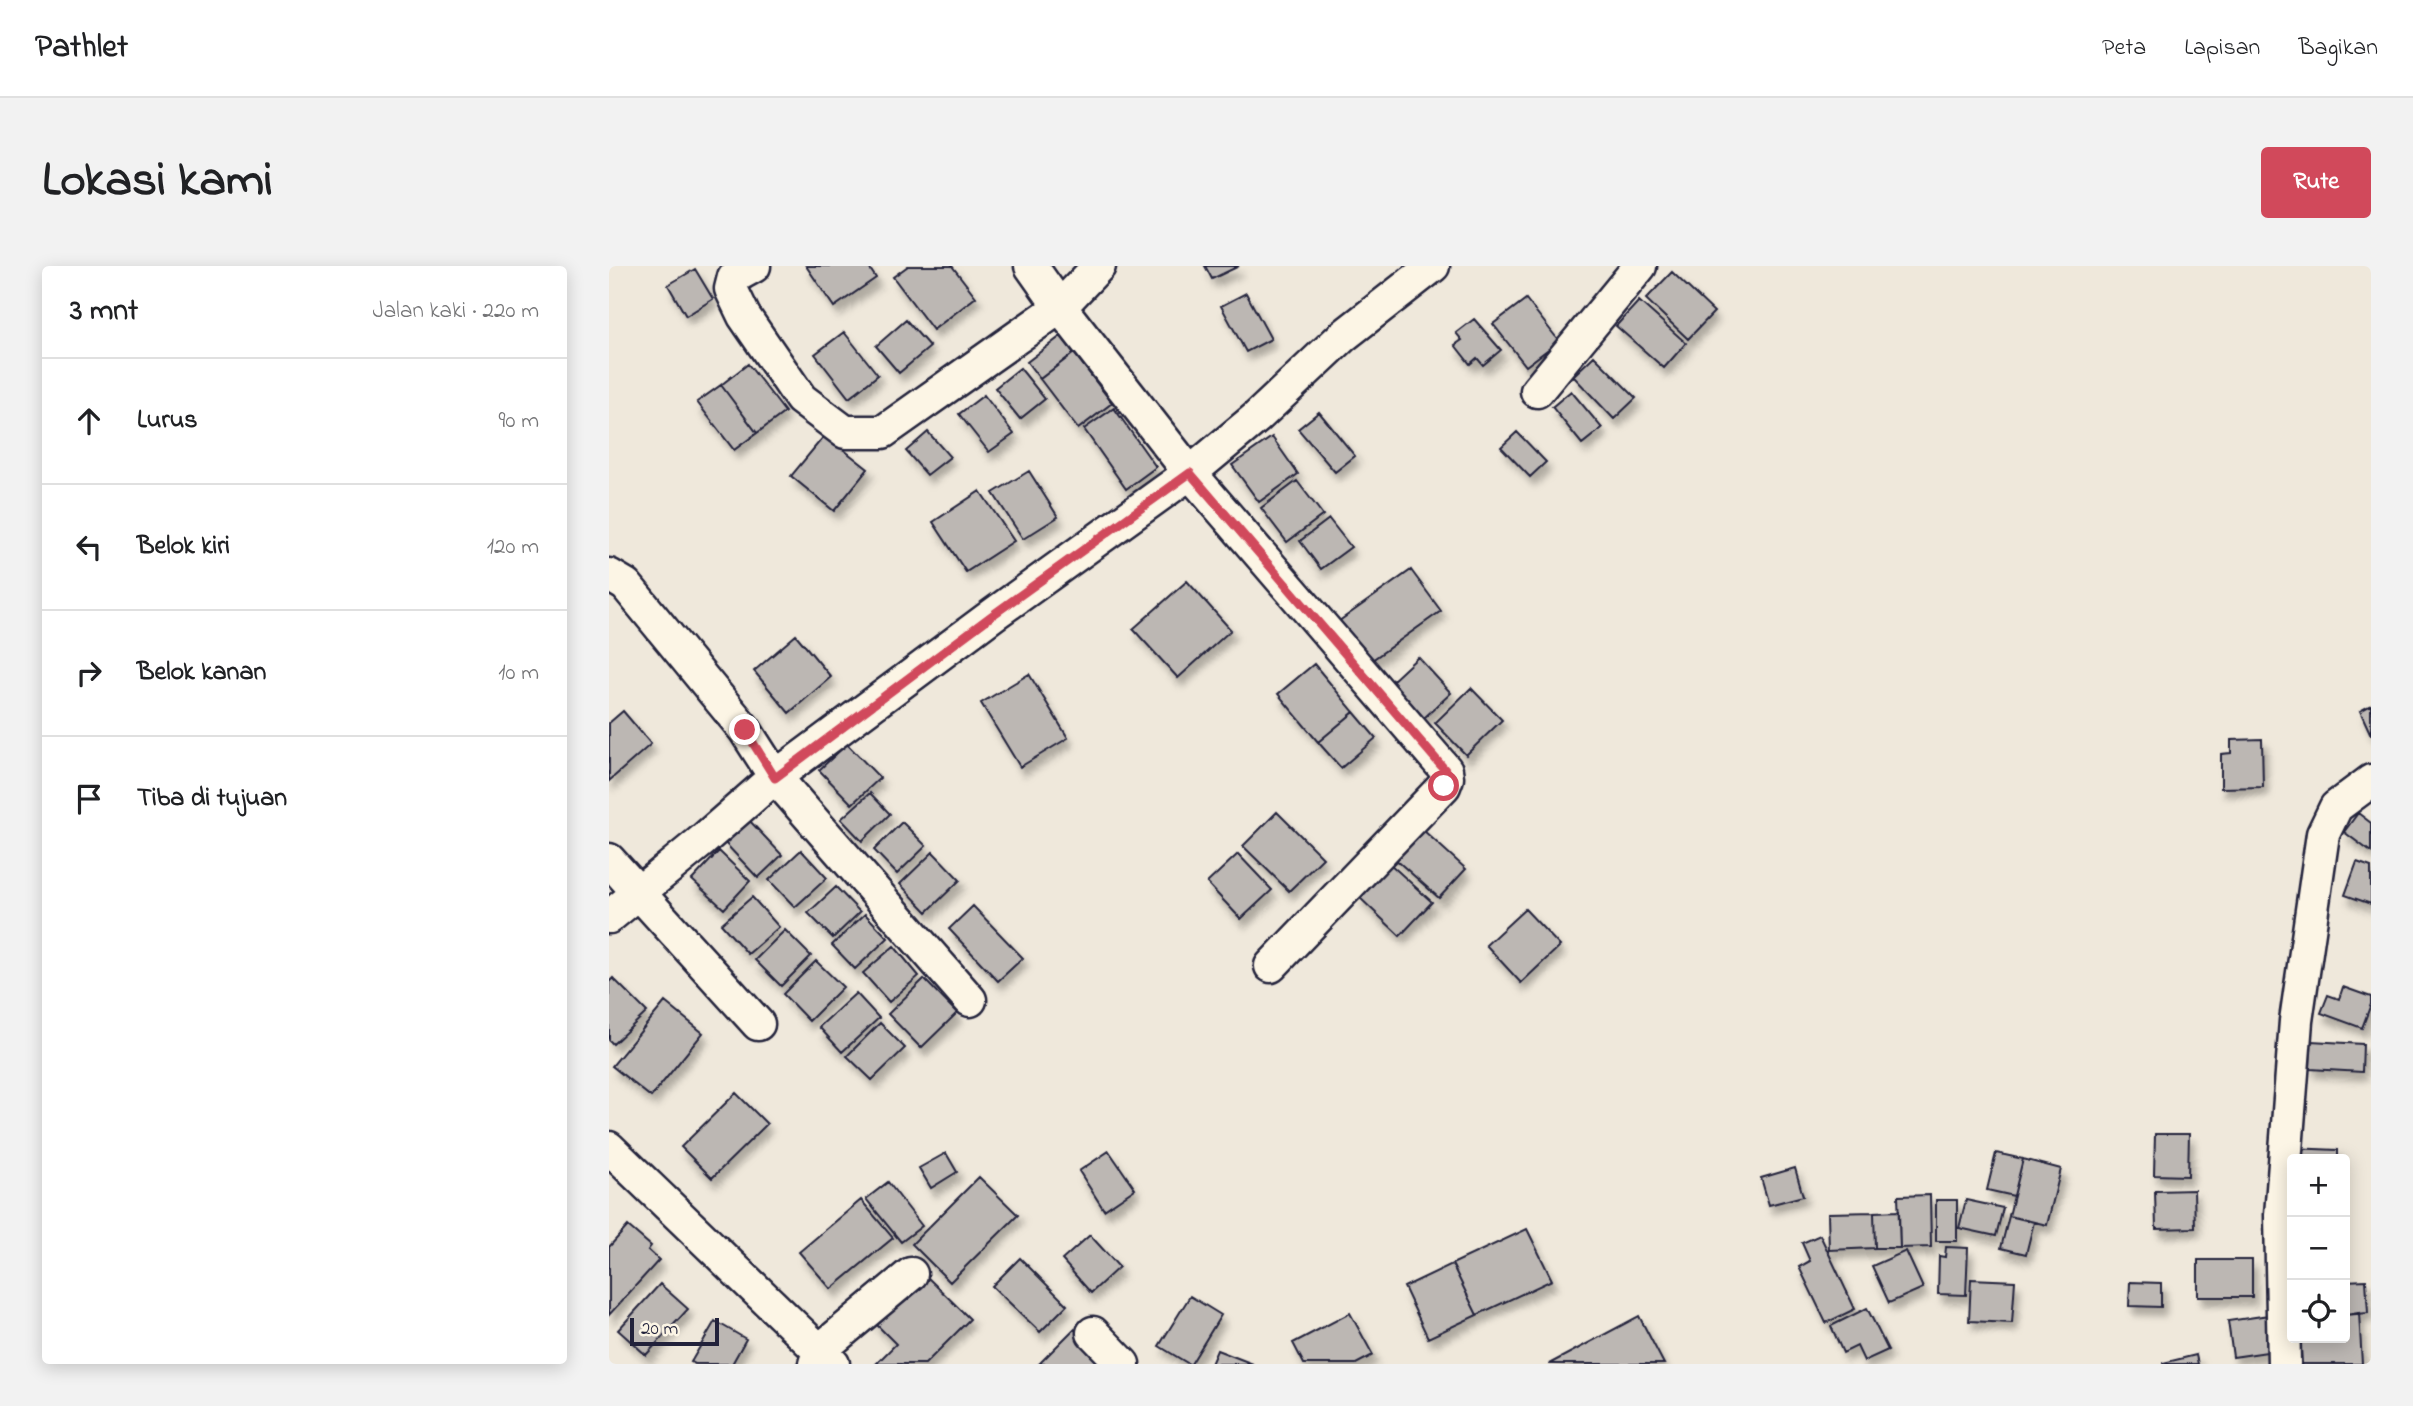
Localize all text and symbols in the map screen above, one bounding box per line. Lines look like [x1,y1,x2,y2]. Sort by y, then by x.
text: Pathlet [35,24,128,72]
text: Peta [2102,31,2146,66]
text: Lapisan [2184,31,2260,66]
text: Bagikan [2298,31,2378,66]
text: Lokasi kami [42,146,273,218]
button: Rute [2261,147,2371,218]
text: 3 mnt [70,290,138,334]
text: Jalan kaki · 220 m [372,295,539,328]
icon: ahead [70,402,108,440]
text: Lurus [137,402,198,440]
text: 90 m [499,405,539,438]
icon: left [70,528,108,566]
text: Belok kiri [137,528,230,566]
text: 120 m [487,531,539,564]
icon: right [70,654,108,692]
text: Belok kanan [137,654,266,692]
text: 10 m [498,657,539,690]
route end [729,714,760,745]
route start [1428,770,1459,801]
icon: arrive [70,780,108,818]
text: Tiba di tujuan [137,780,287,818]
map controls [2287,1154,2350,1343]
button: + [2287,1154,2350,1217]
button: − [2287,1217,2350,1280]
button: locate [2287,1280,2350,1343]
scale bar [630,1315,719,1347]
text: 20 m [641,1316,678,1343]

